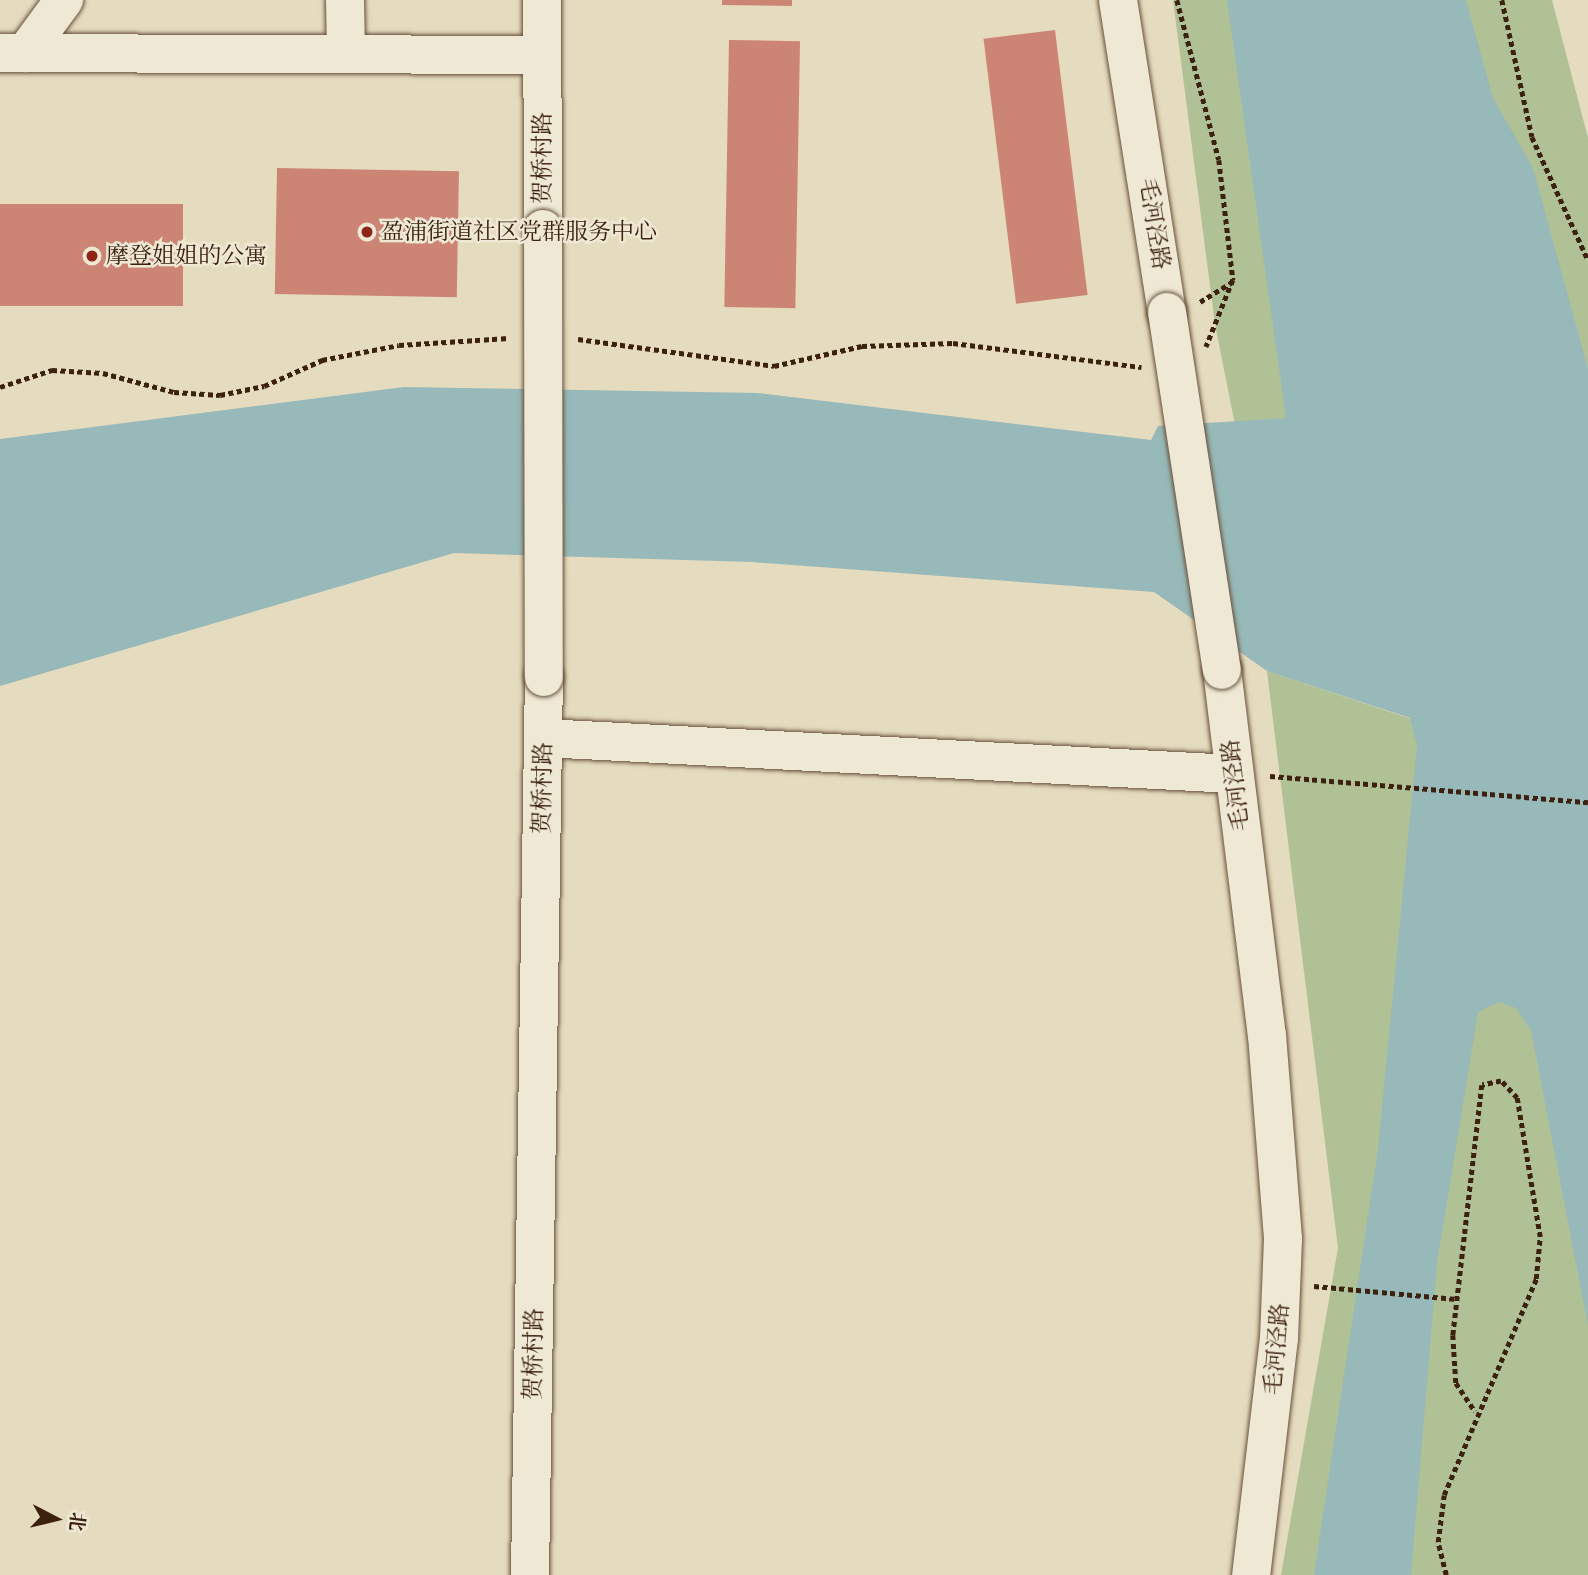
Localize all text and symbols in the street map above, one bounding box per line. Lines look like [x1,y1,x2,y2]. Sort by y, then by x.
street label: 贺桥村路 [529,112,557,204]
street label: 毛河泾路 [1133,176,1175,272]
place label: 盈浦街道社区党群服务中心 [381,218,657,246]
marker: 盈浦街道社区党群服务中心 [359,224,375,240]
place label: 摩登姐姐的公寓 [106,242,267,270]
marker: 摩登姐姐的公寓 [84,248,100,264]
street label: 毛河泾路 [1217,738,1255,832]
street label: 贺桥村路 [528,742,558,834]
street label: 毛河泾路 [1259,1302,1295,1396]
street label: 贺桥村路 [519,1308,549,1400]
north arrow [21,1484,91,1554]
text: 北 [64,1511,90,1532]

